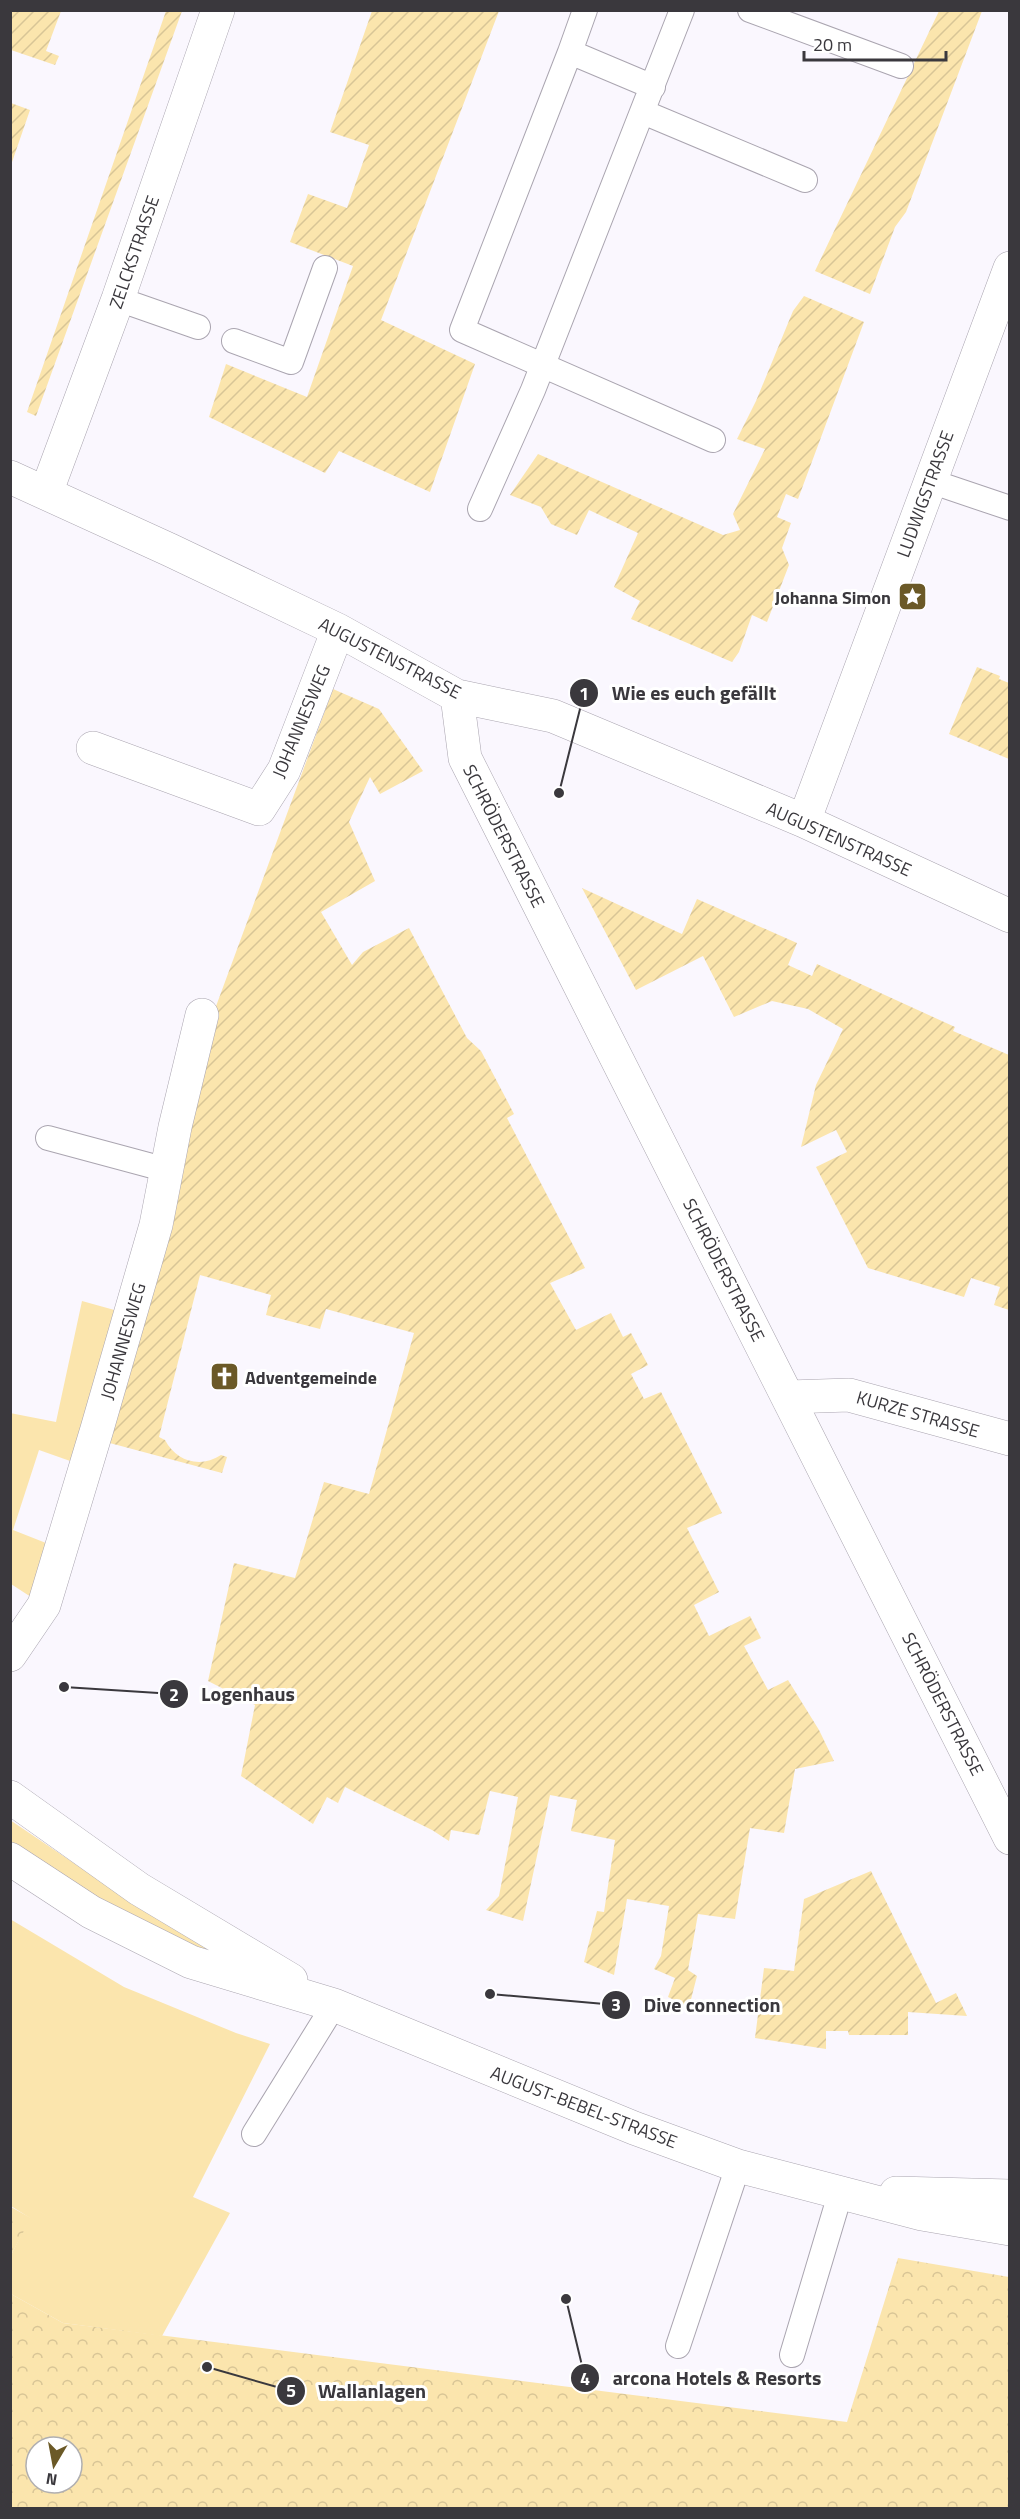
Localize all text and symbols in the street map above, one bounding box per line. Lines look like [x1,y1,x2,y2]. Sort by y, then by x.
scale bar [804,24,946,62]
text: 20 m [813,31,852,58]
street label: ZELCKSTRASSE [102,192,166,312]
street label: LUDWIGSTRASSE [890,427,960,561]
place icon: Johanna Simon [896,581,928,613]
place label: Johanna Simon [775,584,891,611]
street label: AUGUSTENSTRASSE [314,610,466,706]
street label: JOHANNESWEG [265,660,337,782]
callout: Wie es euch gefällt [569,674,788,712]
text: Wie es euch gefällt [612,677,776,708]
text: 1 [579,680,589,707]
street label: SCHRÖDERSTRASSE [456,760,552,912]
street label: AUGUSTENSTRASSE [762,795,916,883]
street label: SCHRÖDERSTRASSE [676,1194,772,1346]
street label: JOHANNESWEG [93,1279,153,1403]
church icon: Adventgemeinde [208,1361,240,1393]
place label: Adventgemeinde [245,1364,377,1391]
street label: KURZE STRASSE [853,1384,983,1444]
street label: SCHRÖDERSTRASSE [895,1628,991,1780]
callout: Logenhaus [159,1675,307,1713]
text: Logenhaus [201,1678,295,1709]
text: 2 [169,1681,179,1708]
callout: Dive connection [601,1986,793,2024]
text: Dive connection [643,1989,781,2020]
text: 3 [611,1991,621,2018]
street label: AUGUST-BEBEL-STRASSE [487,2059,681,2155]
callout: arcona Hotels & Resorts [570,2359,833,2397]
text: arcona Hotels & Resorts [613,2362,821,2393]
text: 4 [580,2365,590,2392]
callout: Wallanlagen [276,2372,438,2410]
text: Wallanlagen [318,2375,426,2406]
text: 5 [286,2377,296,2404]
north arrow [24,2435,84,2495]
text: N [44,2467,59,2493]

